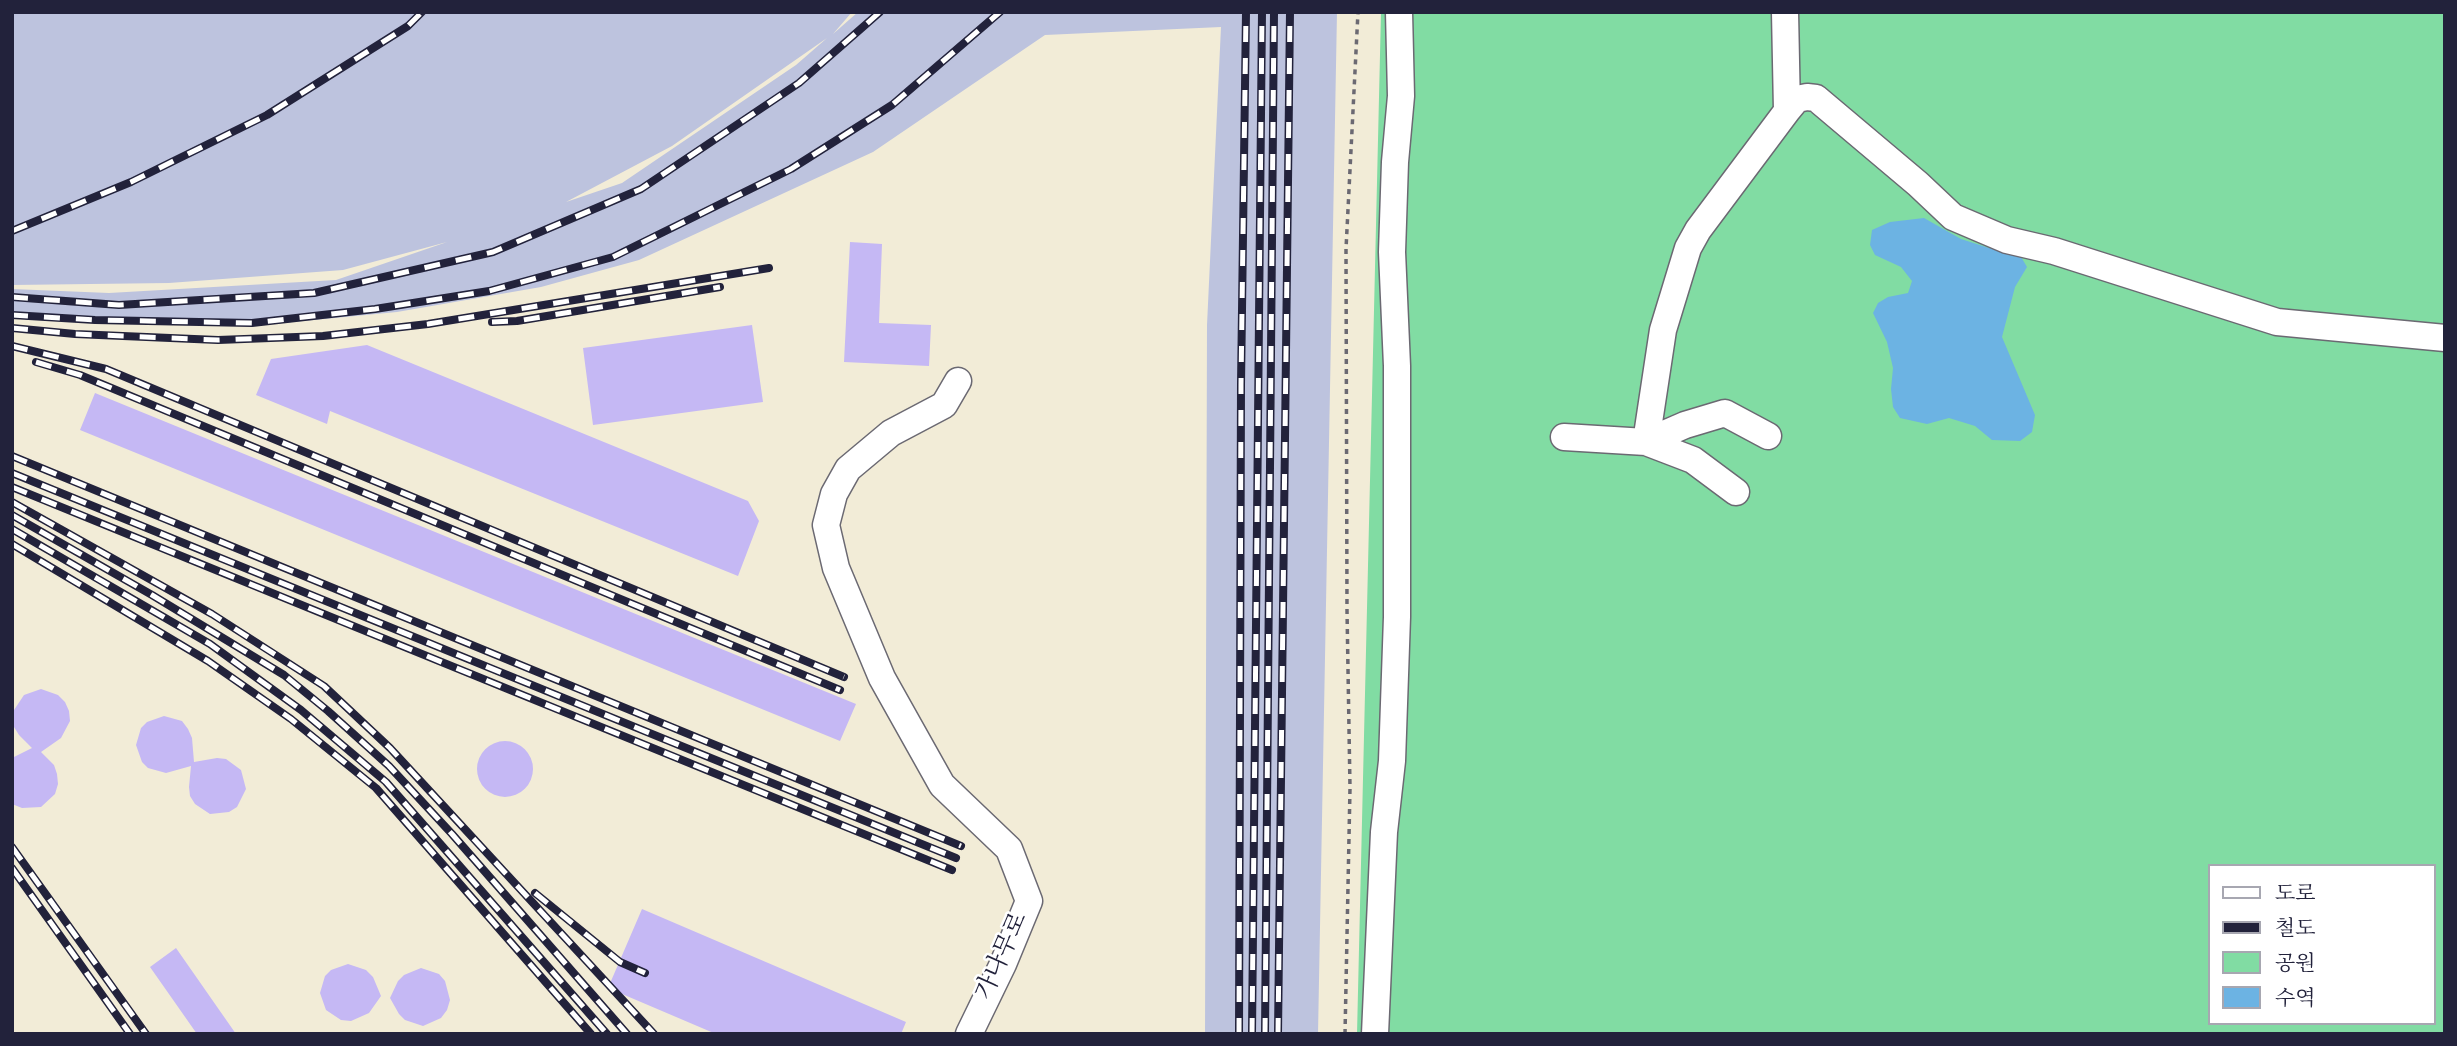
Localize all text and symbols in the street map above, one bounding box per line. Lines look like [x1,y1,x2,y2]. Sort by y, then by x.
legend [2208,864,2436,1025]
text: 도로 [2275,880,2316,910]
street label: 가나무로 [972,909,1036,1005]
text: 철도 [2275,915,2316,945]
text: 공원 [2275,950,2316,980]
text: 수역 [2275,985,2316,1015]

